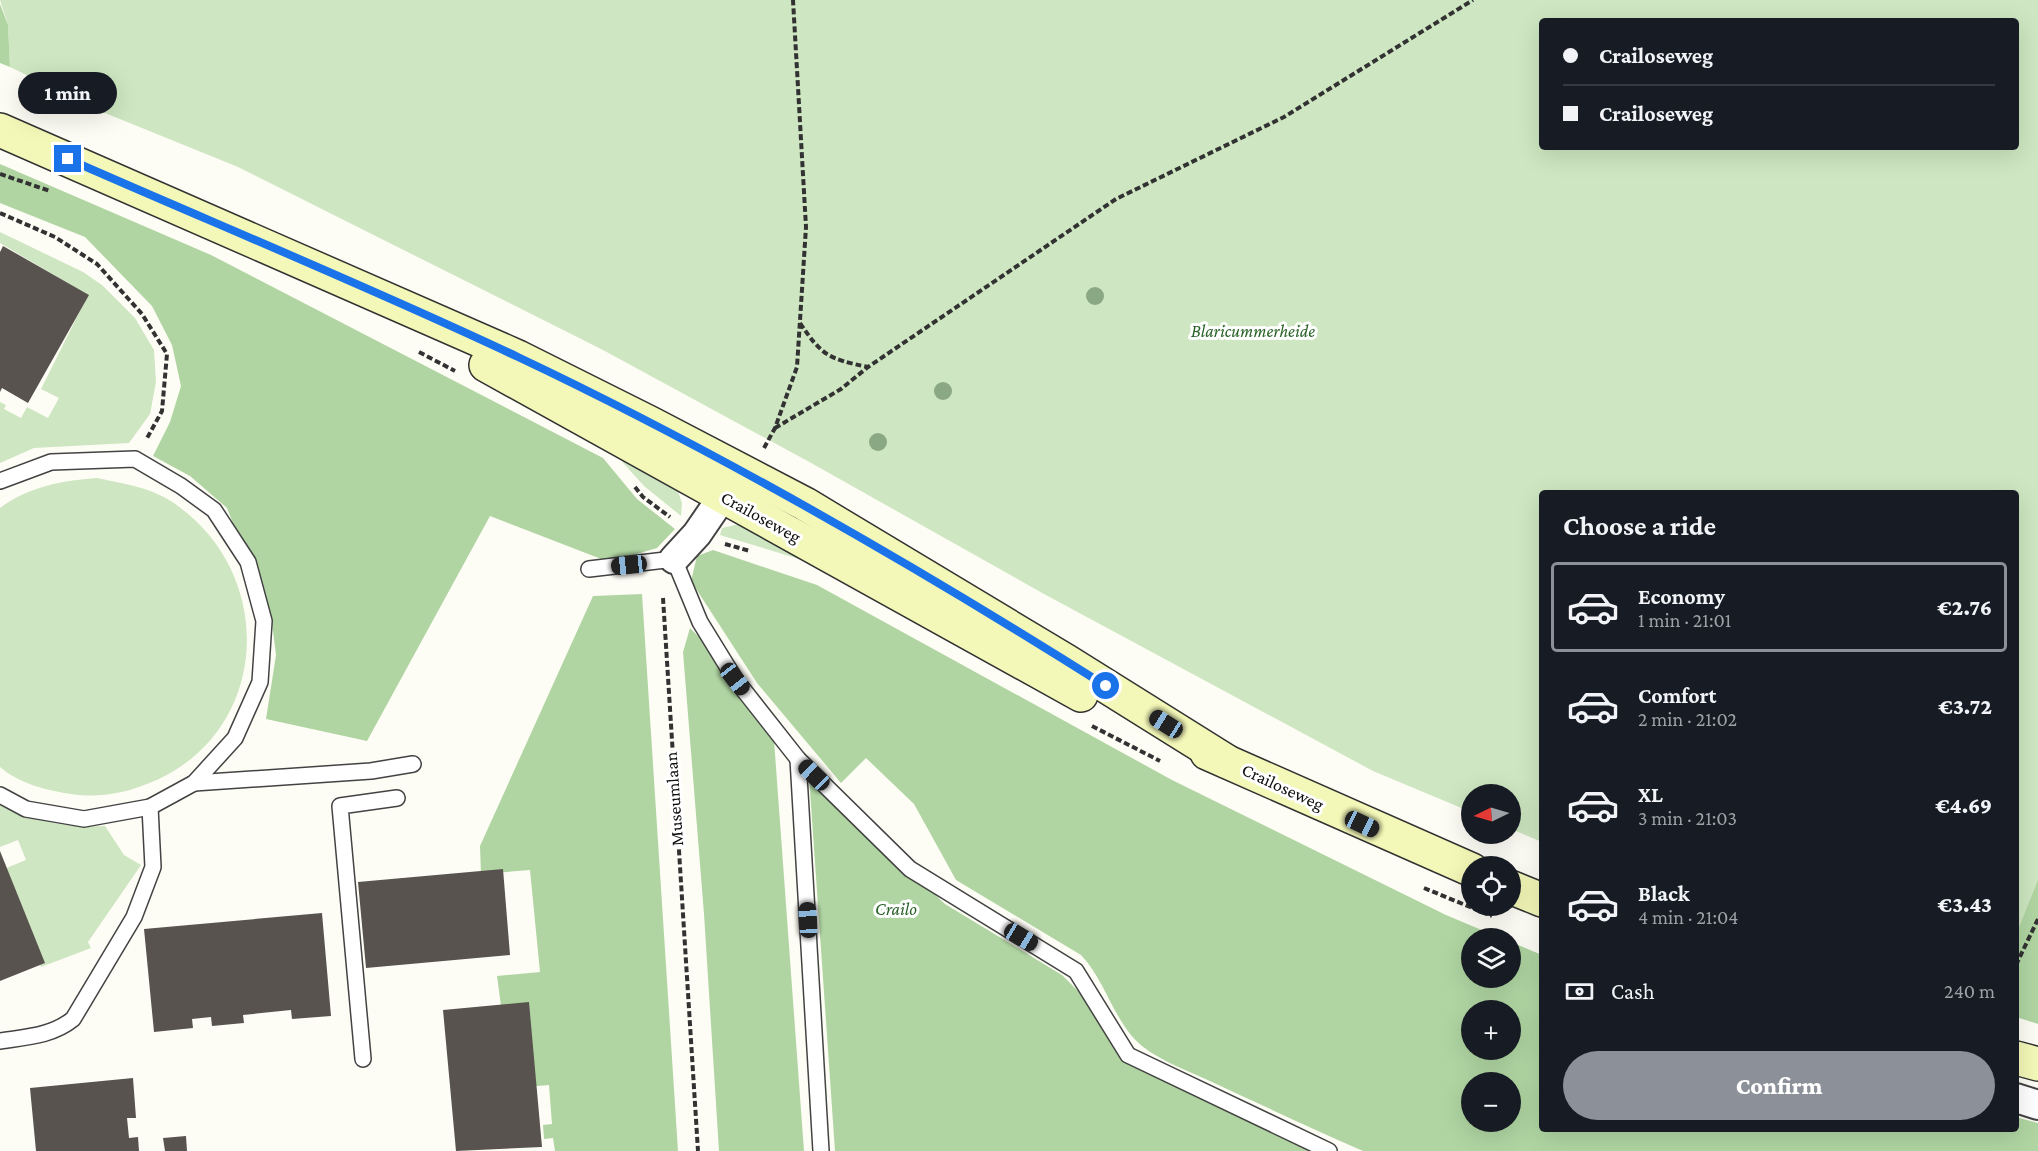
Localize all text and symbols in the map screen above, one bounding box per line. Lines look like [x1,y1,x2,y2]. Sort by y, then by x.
text: Crailoseweg [1599,43,1713,68]
callout: 1 min [19,72,118,114]
text: 1 min [44,82,91,104]
text: Crailoseweg [1599,101,1713,126]
route end [54,145,81,172]
park label: Blaricummerheide [1191,321,1315,341]
street label: Crailoseweg [718,487,805,547]
text: Choose a ride [1563,511,1716,541]
car [610,554,648,576]
icon: car [1566,580,1620,634]
text: Economy [1638,584,1725,609]
text: €2.76 [1937,595,1992,620]
text: 1 min · 21:01 [1638,609,1731,631]
car [717,659,753,699]
route start [1092,672,1119,699]
icon: car [1566,679,1620,733]
text: Comfort [1638,683,1716,708]
text: €3.72 [1938,694,1992,719]
car [1146,707,1186,741]
text: 2 min · 21:02 [1638,708,1737,730]
street label: Museumlaan [661,751,687,847]
car [795,756,833,794]
street label: Crailoseweg [1239,759,1327,815]
icon: car [1566,778,1620,832]
text: XL [1638,782,1663,807]
north arrow [1461,784,1521,844]
map controls [1461,784,1521,1132]
text: €4.69 [1935,793,1992,818]
text: 3 min · 21:03 [1638,807,1737,829]
car [1342,808,1382,840]
button: locate [1461,856,1521,916]
icon: car [1566,877,1620,931]
text: Black [1638,881,1690,906]
text: €3.43 [1938,892,1992,917]
park label: Crailo [875,899,917,919]
car [798,902,818,938]
text: 4 min · 21:04 [1638,906,1739,928]
car [1001,920,1041,954]
button: layers [1461,928,1521,988]
icon: cash [1563,975,1596,1008]
text: Cash [1611,979,1655,1004]
text: 240 m [1944,980,1995,1002]
button: + [1461,1000,1521,1060]
button: Confirm [1563,1051,1995,1120]
button: − [1461,1072,1521,1132]

